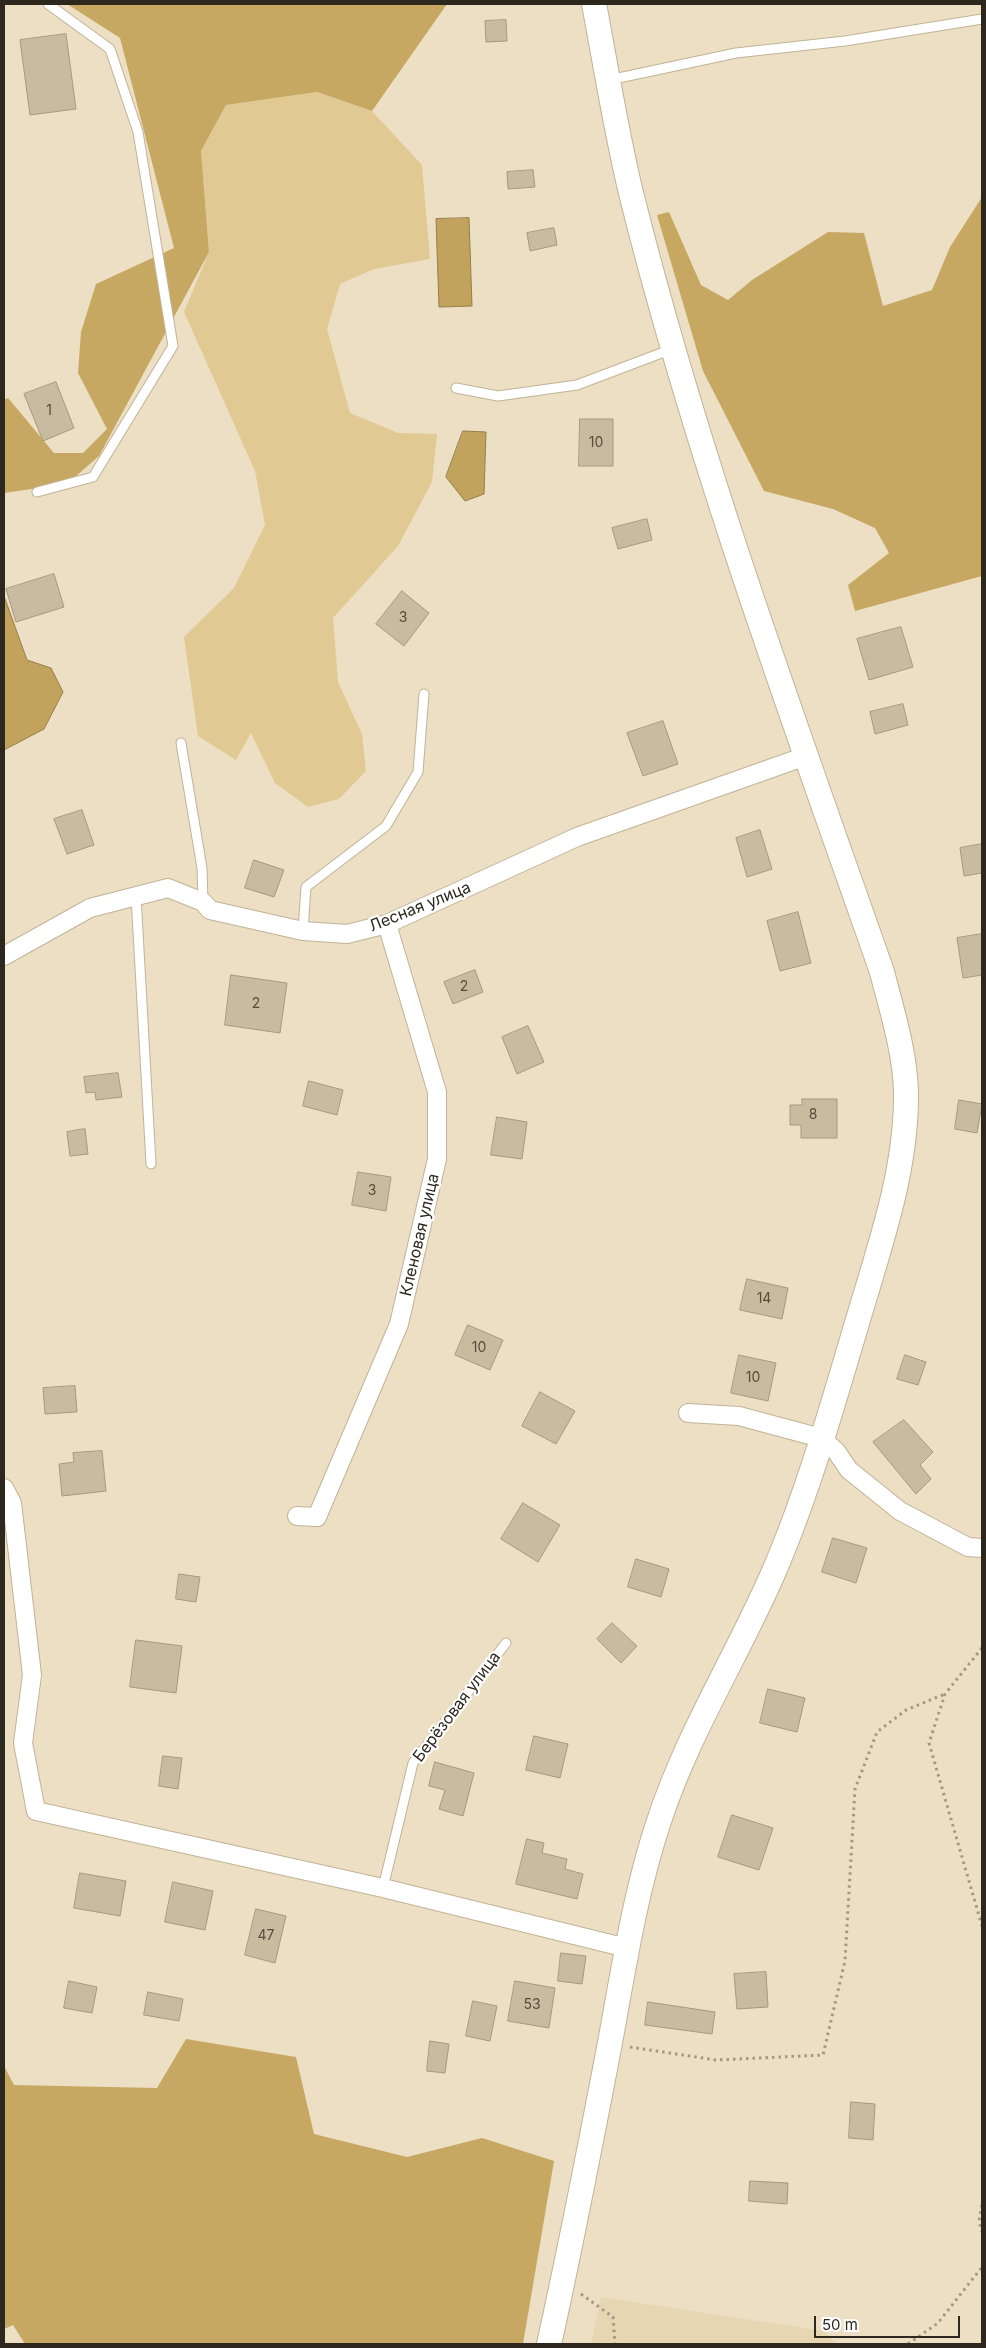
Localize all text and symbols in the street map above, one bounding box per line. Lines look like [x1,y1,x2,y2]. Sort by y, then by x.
house number: 1 [46,403,52,419]
house number: 10 [589,435,603,451]
house number: 3 [399,610,407,626]
street label: Лесная улица [366,878,474,936]
house number: 2 [460,979,468,995]
house number: 2 [252,996,260,1012]
house number: 8 [809,1107,817,1123]
street label: Кленовая улица [397,1172,443,1298]
house number: 3 [368,1183,376,1199]
house number: 14 [757,1291,771,1307]
house number: 10 [472,1340,486,1356]
house number: 10 [746,1370,760,1386]
street label: Берёзовая улица [409,1648,505,1766]
house number: 47 [258,1928,274,1944]
house number: 53 [523,1997,541,2013]
scale bar [816,2306,962,2338]
text: 50 m [822,2315,858,2334]

